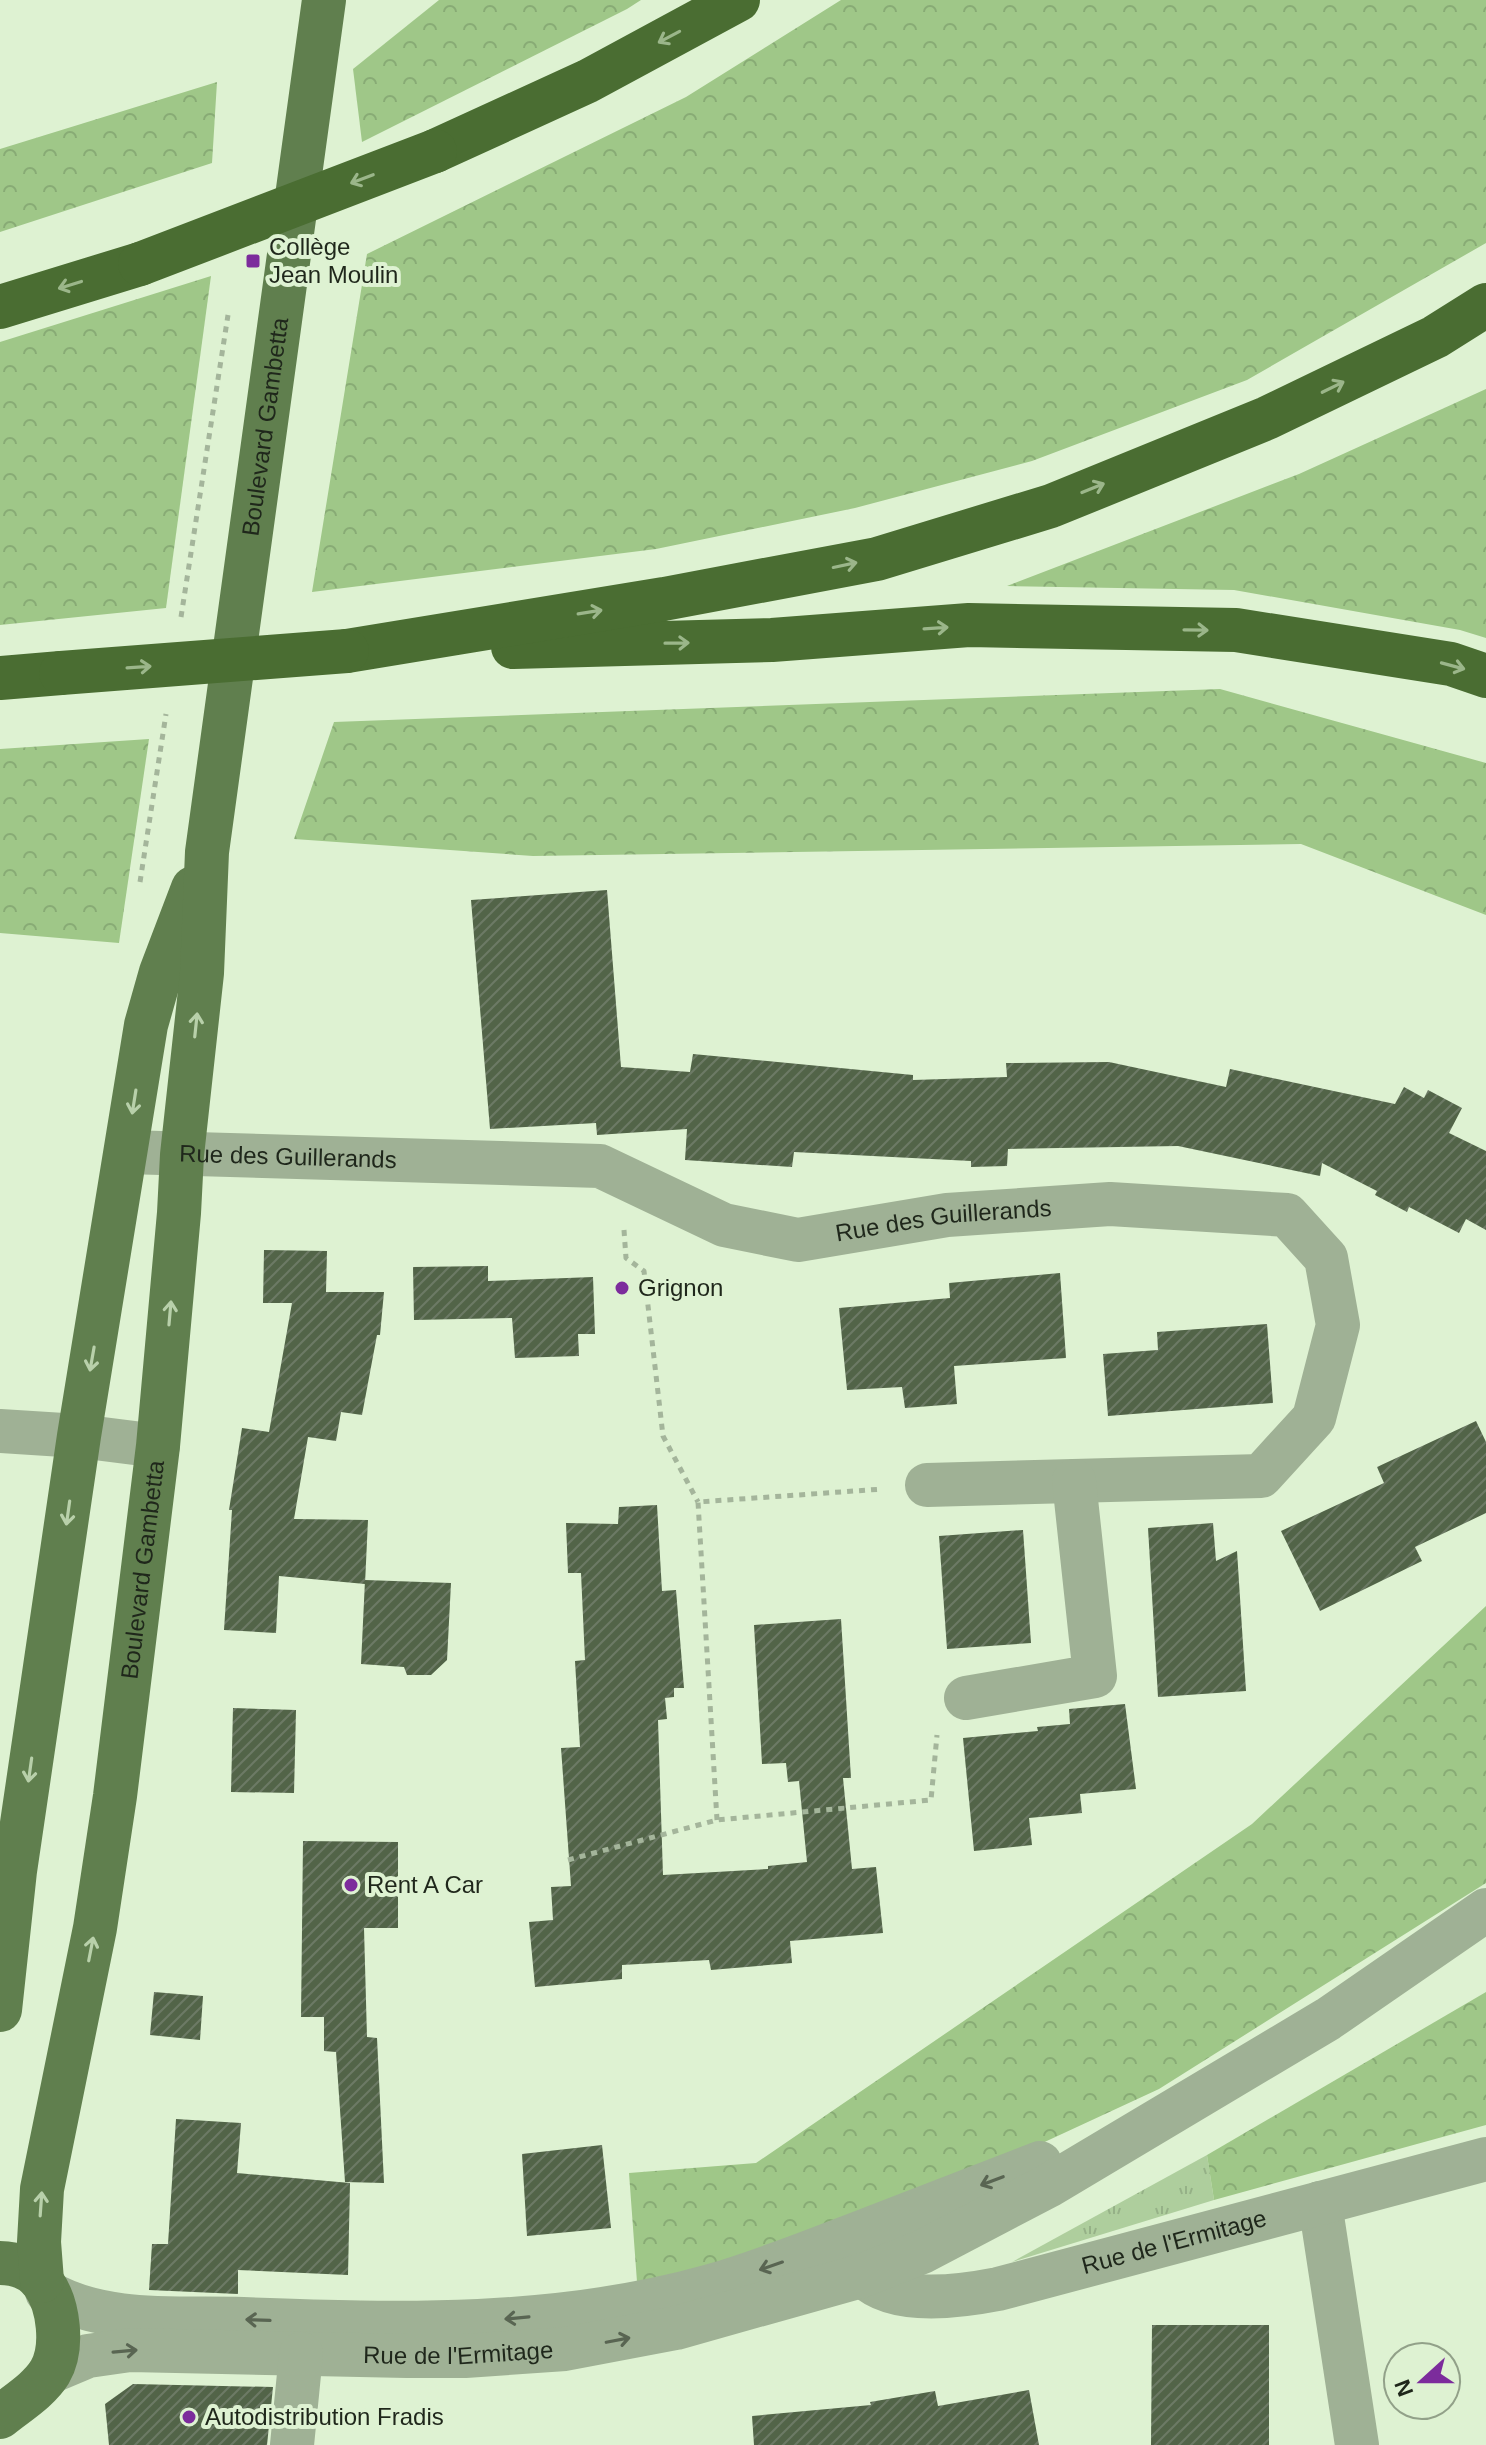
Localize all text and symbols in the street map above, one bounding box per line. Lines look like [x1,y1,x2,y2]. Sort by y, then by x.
one-way arrow [658,30,682,46]
one-way arrow [350,173,375,187]
place label: Collège Jean Moulin [269,233,398,288]
marker: Collège Jean Moulin [244,252,262,270]
one-way arrow [58,279,83,294]
street label: Boulevard Gambetta [237,315,293,538]
one-way arrow [1320,378,1344,394]
one-way arrow [1080,480,1105,495]
one-way arrow [832,557,858,572]
one-way arrow [576,603,602,618]
one-way arrow [922,620,949,635]
one-way arrow [1182,622,1209,637]
one-way arrow [663,635,690,650]
one-way arrow [125,659,152,674]
one-way arrow [1440,660,1465,675]
one-way arrow [188,1013,203,1039]
one-way arrow [126,1089,141,1115]
street label: Rue des Guillerands [179,1140,397,1173]
street label: Rue des Guillerands [833,1194,1052,1247]
place label: Grignon [638,1274,723,1301]
marker: Grignon [613,1279,631,1297]
one-way arrow [163,1300,178,1327]
one-way arrow [84,1346,99,1371]
street label: Boulevard Gambetta [115,1458,169,1681]
one-way arrow [60,1500,75,1525]
one-way arrow [22,1757,37,1782]
place label: Rent A Car [367,1871,483,1898]
marker: Rent A Car [342,1876,360,1894]
one-way arrow [84,1936,99,1962]
one-way arrow [980,2175,1005,2189]
one-way arrow [34,2191,49,2218]
street label: Rue de l'Ermitage [1079,2204,1269,2279]
one-way arrow [759,2259,784,2274]
one-way arrow [505,2311,531,2326]
one-way arrow [245,2312,272,2327]
one-way arrow [605,2332,630,2347]
street label: Rue de l'Ermitage [363,2336,554,2370]
north arrow [1382,2341,1462,2421]
one-way arrow [111,2343,138,2358]
text: N [1389,2376,1418,2400]
place label: Autodistribution Fradis [205,2403,444,2430]
marker: Autodistribution Fradis [180,2408,198,2426]

